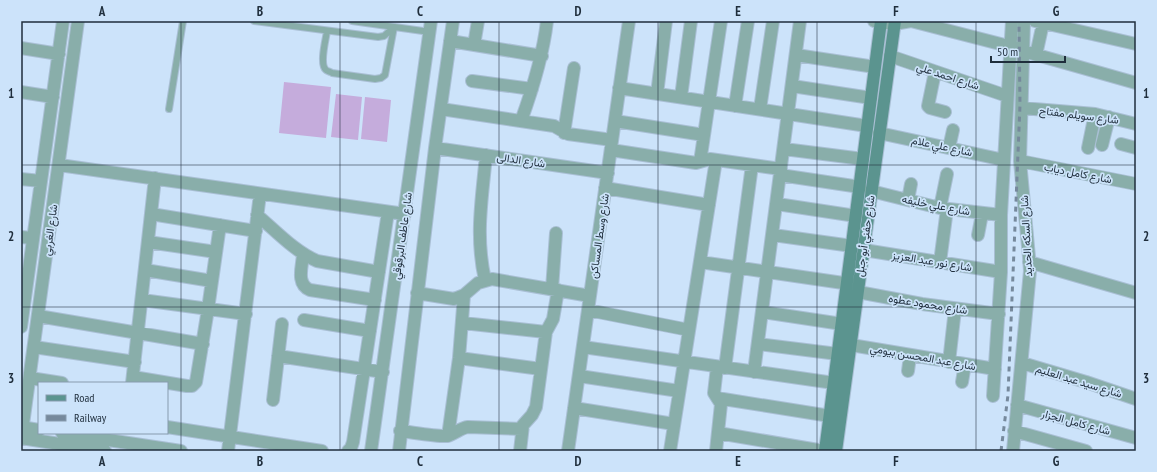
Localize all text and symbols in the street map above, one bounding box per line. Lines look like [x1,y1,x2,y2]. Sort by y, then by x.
text: A [98,3,106,20]
text: B [257,3,263,20]
text: C [417,3,423,20]
text: D [575,3,582,20]
text: E [735,3,741,20]
text: F [893,3,899,20]
text: G [1053,3,1060,20]
scale bar [991,38,1065,64]
text: 50 m [997,44,1018,59]
street label: شارع احمد علي [914,59,981,96]
text: 1 [8,85,14,102]
text: 1 [1143,85,1149,102]
street label: شارع سويلم مفتاح [1038,103,1120,128]
street label: شارع علي علام [910,133,974,162]
street label: شارع الدالى [496,150,546,171]
street label: شارع كامل دياب [1043,160,1114,187]
street label: شارع عاطف البرقوقي [389,191,418,281]
street label: شارع وسط المساكن [586,192,613,280]
street label: شارع علي خليفه [900,192,972,221]
street label: شارع حفني أبو جبل [852,194,881,278]
street label: شارع السكه الحديد [1017,195,1036,277]
street label: شارع الغربي [39,203,64,257]
text: 2 [8,228,14,245]
text: 2 [1143,228,1149,245]
street label: شارع نور عبد العزيز [890,248,973,275]
street label: شارع محمود عطوه [887,291,969,318]
street label: شارع عبد المحسن بيومي [868,341,977,376]
street label: شارع سيد عبد العليم [1034,361,1124,402]
text: 3 [8,370,14,387]
text: 3 [1143,370,1149,387]
legend [38,382,168,434]
text: Road [74,390,94,405]
street label: شارع كامل الجزار [1039,406,1112,439]
text: Railway [74,410,107,425]
text: A [98,453,106,470]
text: B [257,453,263,470]
text: C [417,453,423,470]
text: D [575,453,582,470]
text: E [735,453,741,470]
text: F [893,453,899,470]
text: G [1053,453,1060,470]

